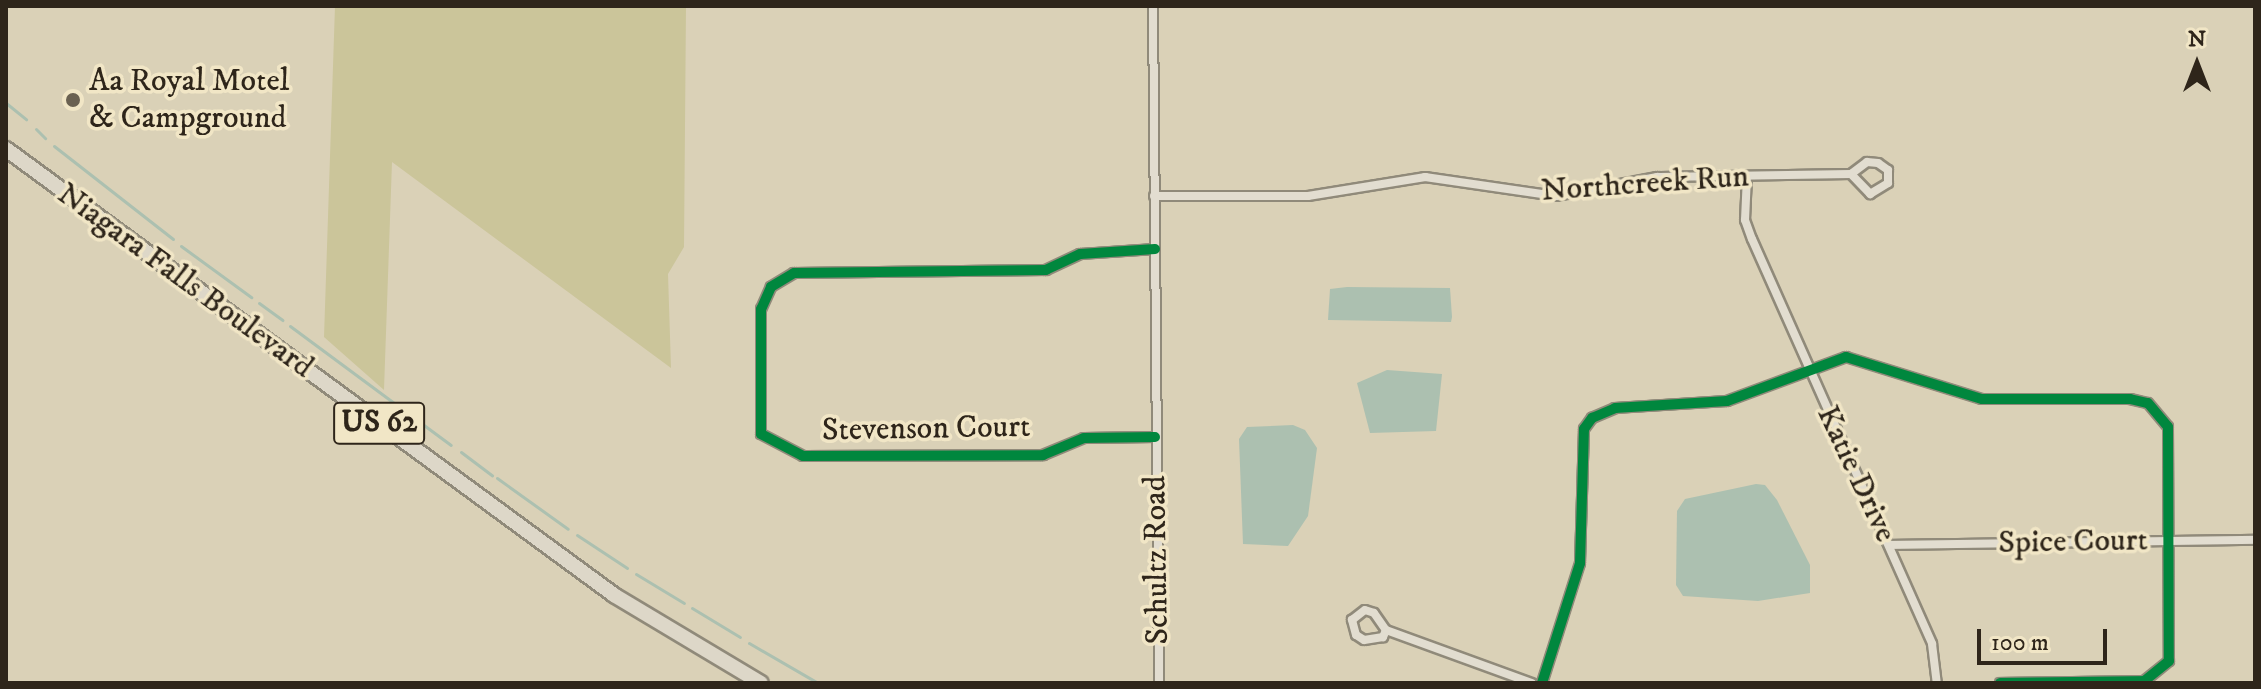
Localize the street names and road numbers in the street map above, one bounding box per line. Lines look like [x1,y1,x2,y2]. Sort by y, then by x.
street label: Northcreek Run [1540,158,1750,210]
street label: Niagara Falls Boulevard [49,175,321,387]
road number: US 62 [333,397,425,449]
street label: Katie Drive [1808,400,1904,548]
street label: Stevenson Court [821,408,1031,450]
street label: Schultz Road [1136,475,1178,645]
street label: Spice Court [1998,521,2148,563]

